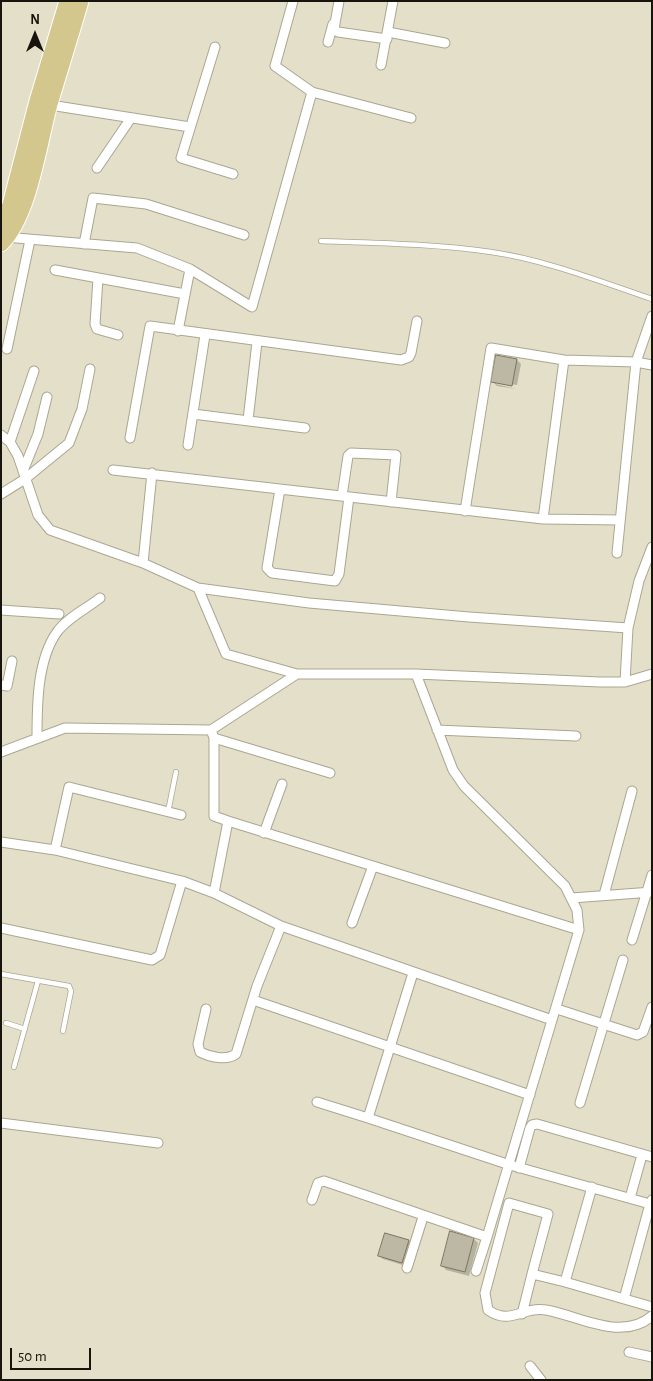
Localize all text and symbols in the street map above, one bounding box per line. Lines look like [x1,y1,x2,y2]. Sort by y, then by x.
north arrow [10,10,60,60]
text: N [30,13,40,27]
scale bar [12,1338,94,1370]
text: 50 m [18,1349,47,1364]

